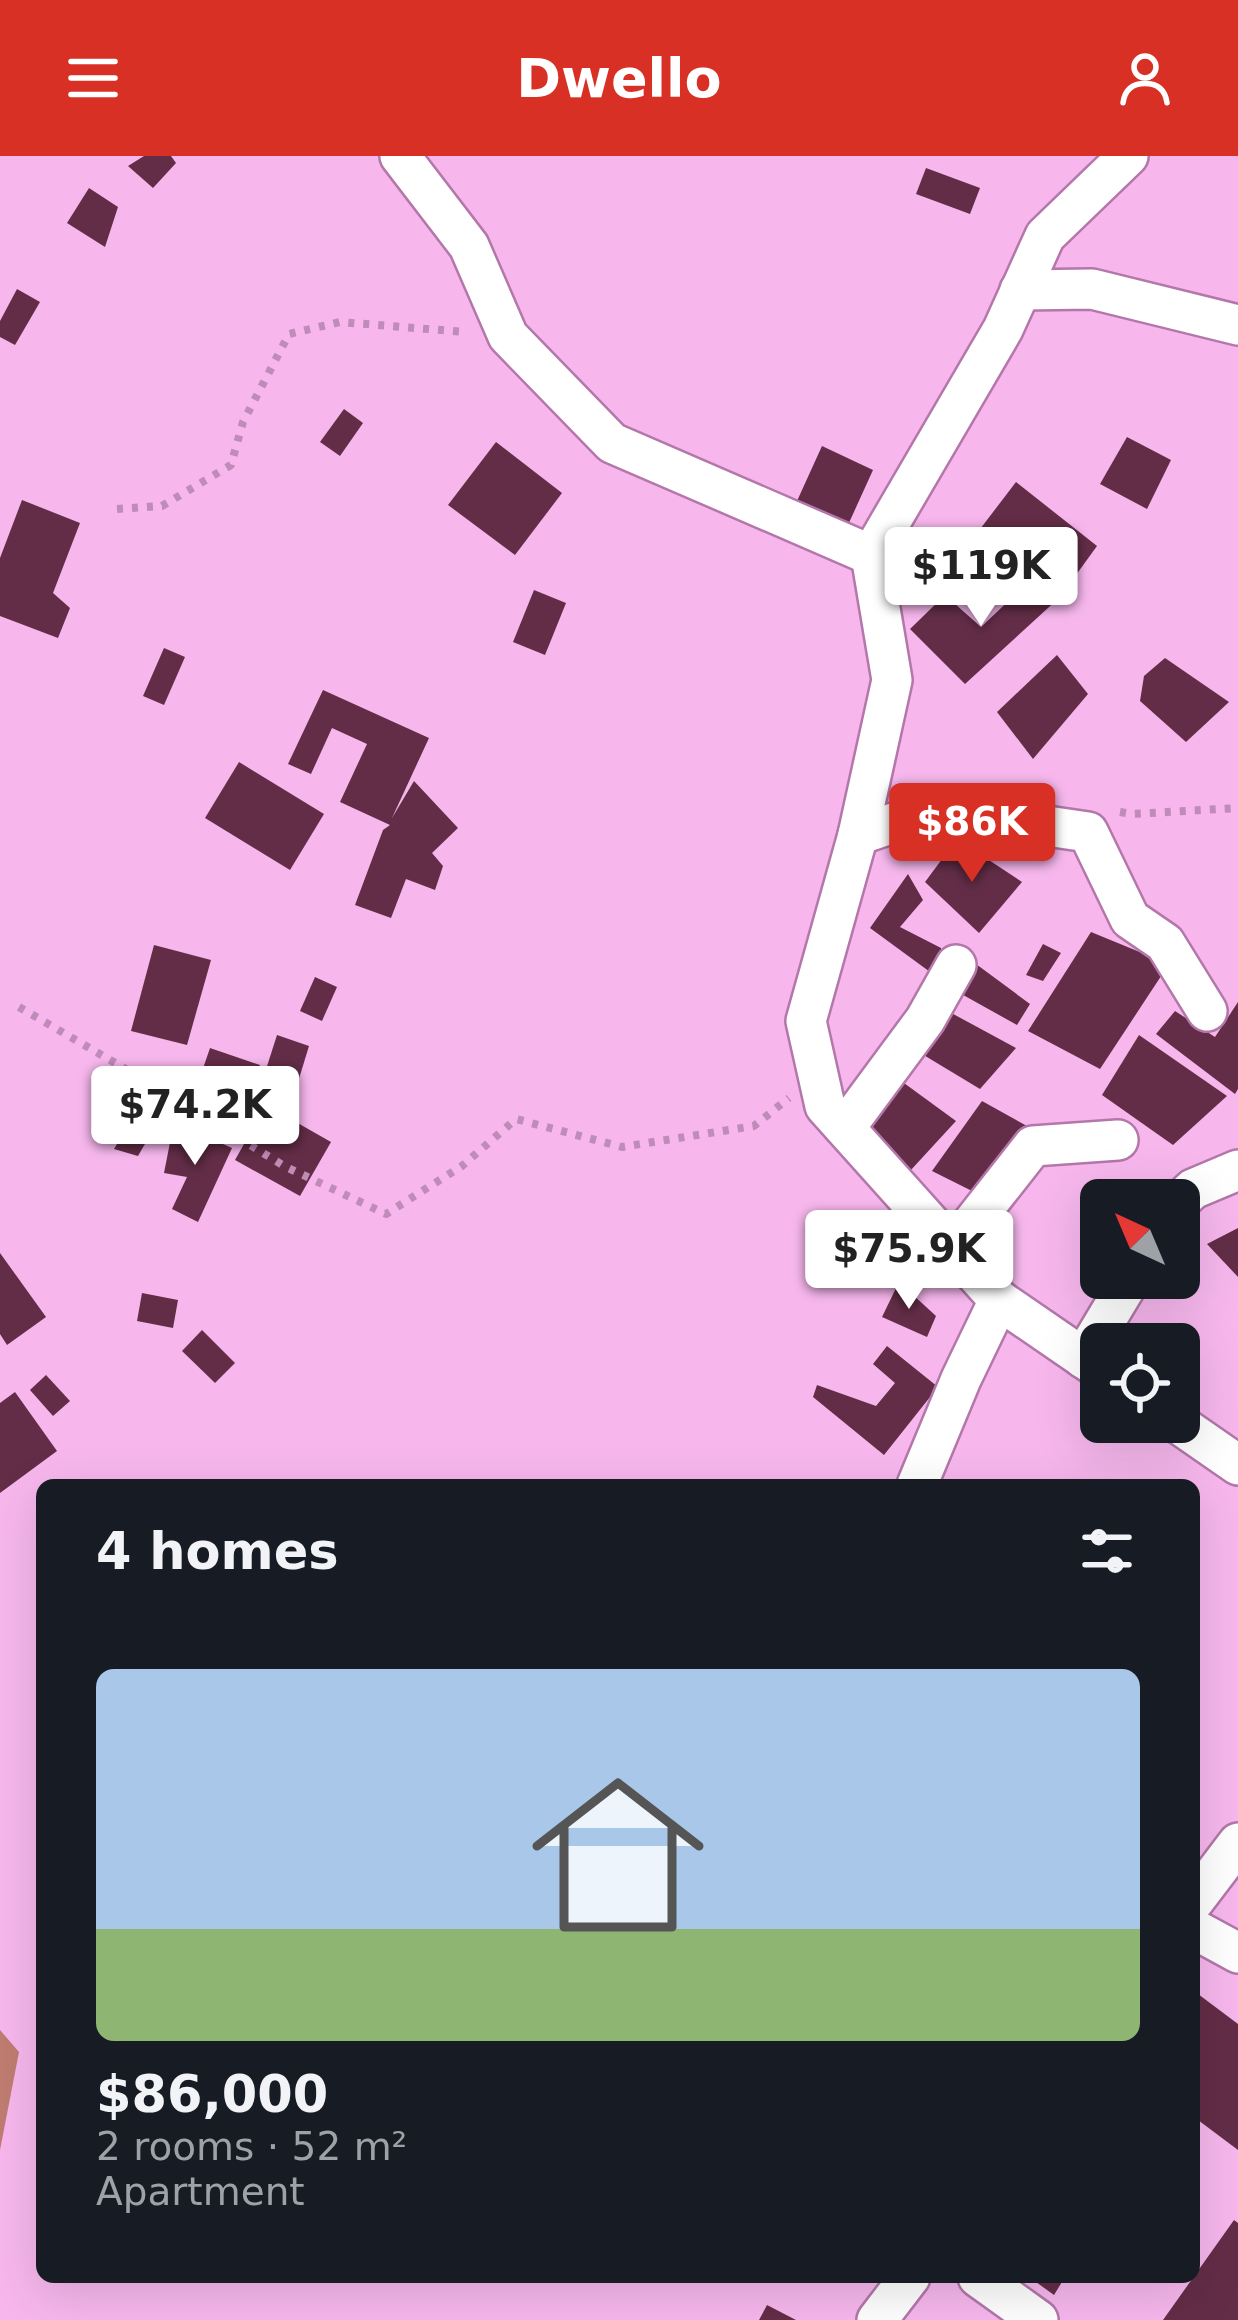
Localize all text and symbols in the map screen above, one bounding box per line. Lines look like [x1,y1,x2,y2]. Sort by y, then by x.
icon: menu [60,45,126,111]
icon: person [1112,45,1178,111]
text: Dwello [516,47,722,110]
pin: $119K [897,527,1065,629]
text: $119K [912,543,1050,588]
pin: $86K [901,783,1043,885]
text: $86K [916,799,1028,844]
pin: $74.2K [97,1066,293,1168]
text: $74.2K [118,1082,272,1127]
north arrow [1080,1179,1200,1299]
map controls [1080,1179,1200,1443]
pin: $75.9K [811,1210,1007,1312]
text: $75.9K [832,1226,986,1271]
button: locate [1080,1323,1200,1443]
icon: filters [1074,1518,1140,1584]
text: 4 homes [96,1522,339,1581]
icon: home [510,1747,726,1963]
text: $86,000 [96,2065,328,2124]
text: 2 rooms · 52 m² [96,2124,407,2169]
text: Apartment [96,2169,305,2214]

